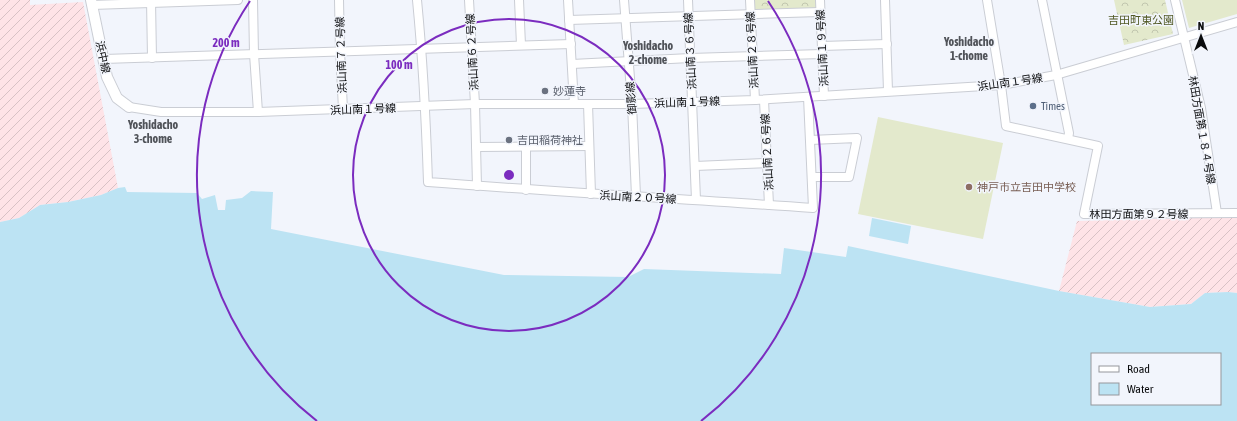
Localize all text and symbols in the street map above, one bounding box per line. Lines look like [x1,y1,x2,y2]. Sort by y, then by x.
street label: 浜山南１９号線 [814,9,830,87]
street label: 浜山南２８号線 [744,11,760,89]
street label: 浜山南３６号線 [682,12,698,90]
street label: 浜山南６２号線 [464,13,480,91]
park label: 吉田町東公園 [1108,14,1174,26]
street label: 浜山南７２号線 [334,16,348,94]
north arrow [1181,16,1221,56]
text: N [1198,20,1204,32]
district label: Yoshidacho 1-chome [943,35,994,63]
text: 200 m [212,36,240,50]
district label: Yoshidacho 2-chome [622,39,673,67]
street label: 浜中線 [94,40,112,74]
text: 100 m [385,58,413,72]
street label: 浜山南１号線 [976,71,1044,93]
street label: 林田方面第１８４号線 [1187,75,1217,185]
street label: 御影線 [624,81,638,116]
place label: 妙蓮寺 [553,85,586,97]
marker: 妙蓮寺 [540,86,550,96]
street label: 浜山南１号線 [654,95,720,109]
place label: Times [1041,100,1065,112]
marker: Times [1028,101,1038,111]
street label: 浜山南１号線 [330,102,396,116]
street label: 浜山南２６号線 [759,113,775,191]
district label: Yoshidacho 3-chome [127,118,178,146]
place label: 吉田稲荷神社 [517,134,583,146]
marker: 吉田稲荷神社 [504,135,514,145]
centre of rings [502,168,516,182]
place label: 神戸市立吉田中学校 [977,181,1076,193]
marker: 神戸市立吉田中学校 [964,182,974,192]
street label: 浜山南２０号線 [599,189,677,205]
street label: 林田方面第９２号線 [1090,208,1189,220]
legend [1091,353,1221,405]
text: Road [1127,362,1150,376]
text: Water [1127,382,1154,396]

